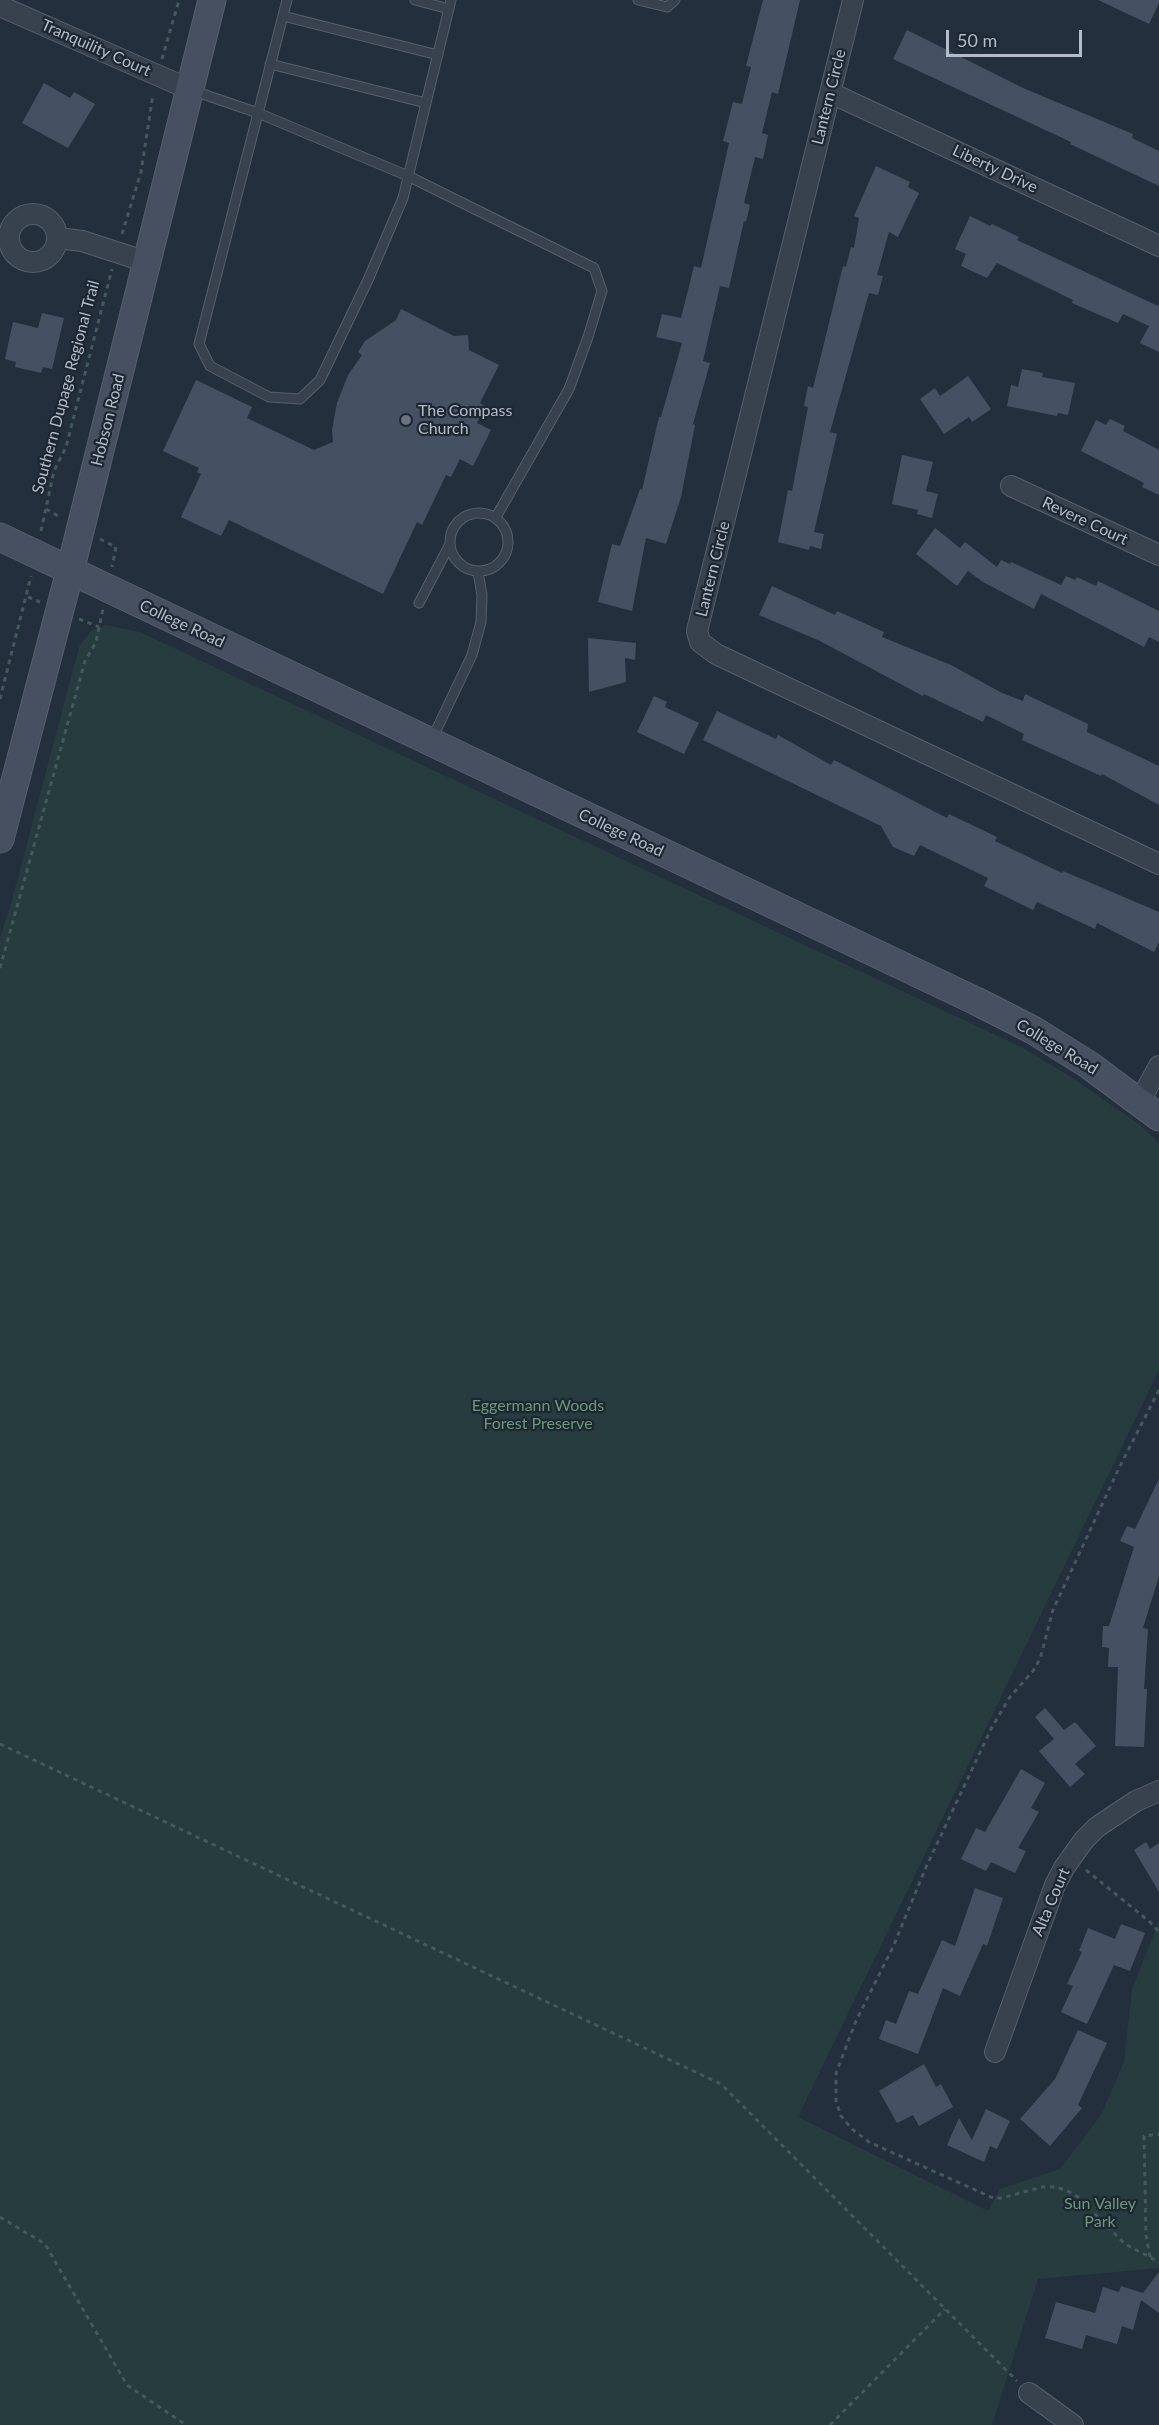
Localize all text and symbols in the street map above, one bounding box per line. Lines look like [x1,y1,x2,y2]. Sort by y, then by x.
street label: Tranquility Court [38,15,154,81]
scale bar [949,18,1086,56]
text: 50 m [957,29,997,51]
street label: Lantern Circle [808,47,850,147]
street label: Liberty Drive [949,141,1041,197]
street label: Southern Dupage Regional Trail [28,278,104,496]
street label: Hobson Road [87,372,129,468]
place label: The Compass Church [418,401,512,439]
marker: The Compass Church [399,413,413,427]
street label: Revere Court [1039,493,1131,549]
street label: Lantern Circle [692,519,734,619]
street label: College Road [136,596,228,652]
street label: College Road [575,805,667,861]
street label: College Road [1013,1015,1101,1079]
park label: Eggermann Woods Forest Preserve [472,1396,604,1434]
street label: Alta Court [1028,1865,1074,1939]
park label: Sun Valley Park [1064,2194,1136,2232]

